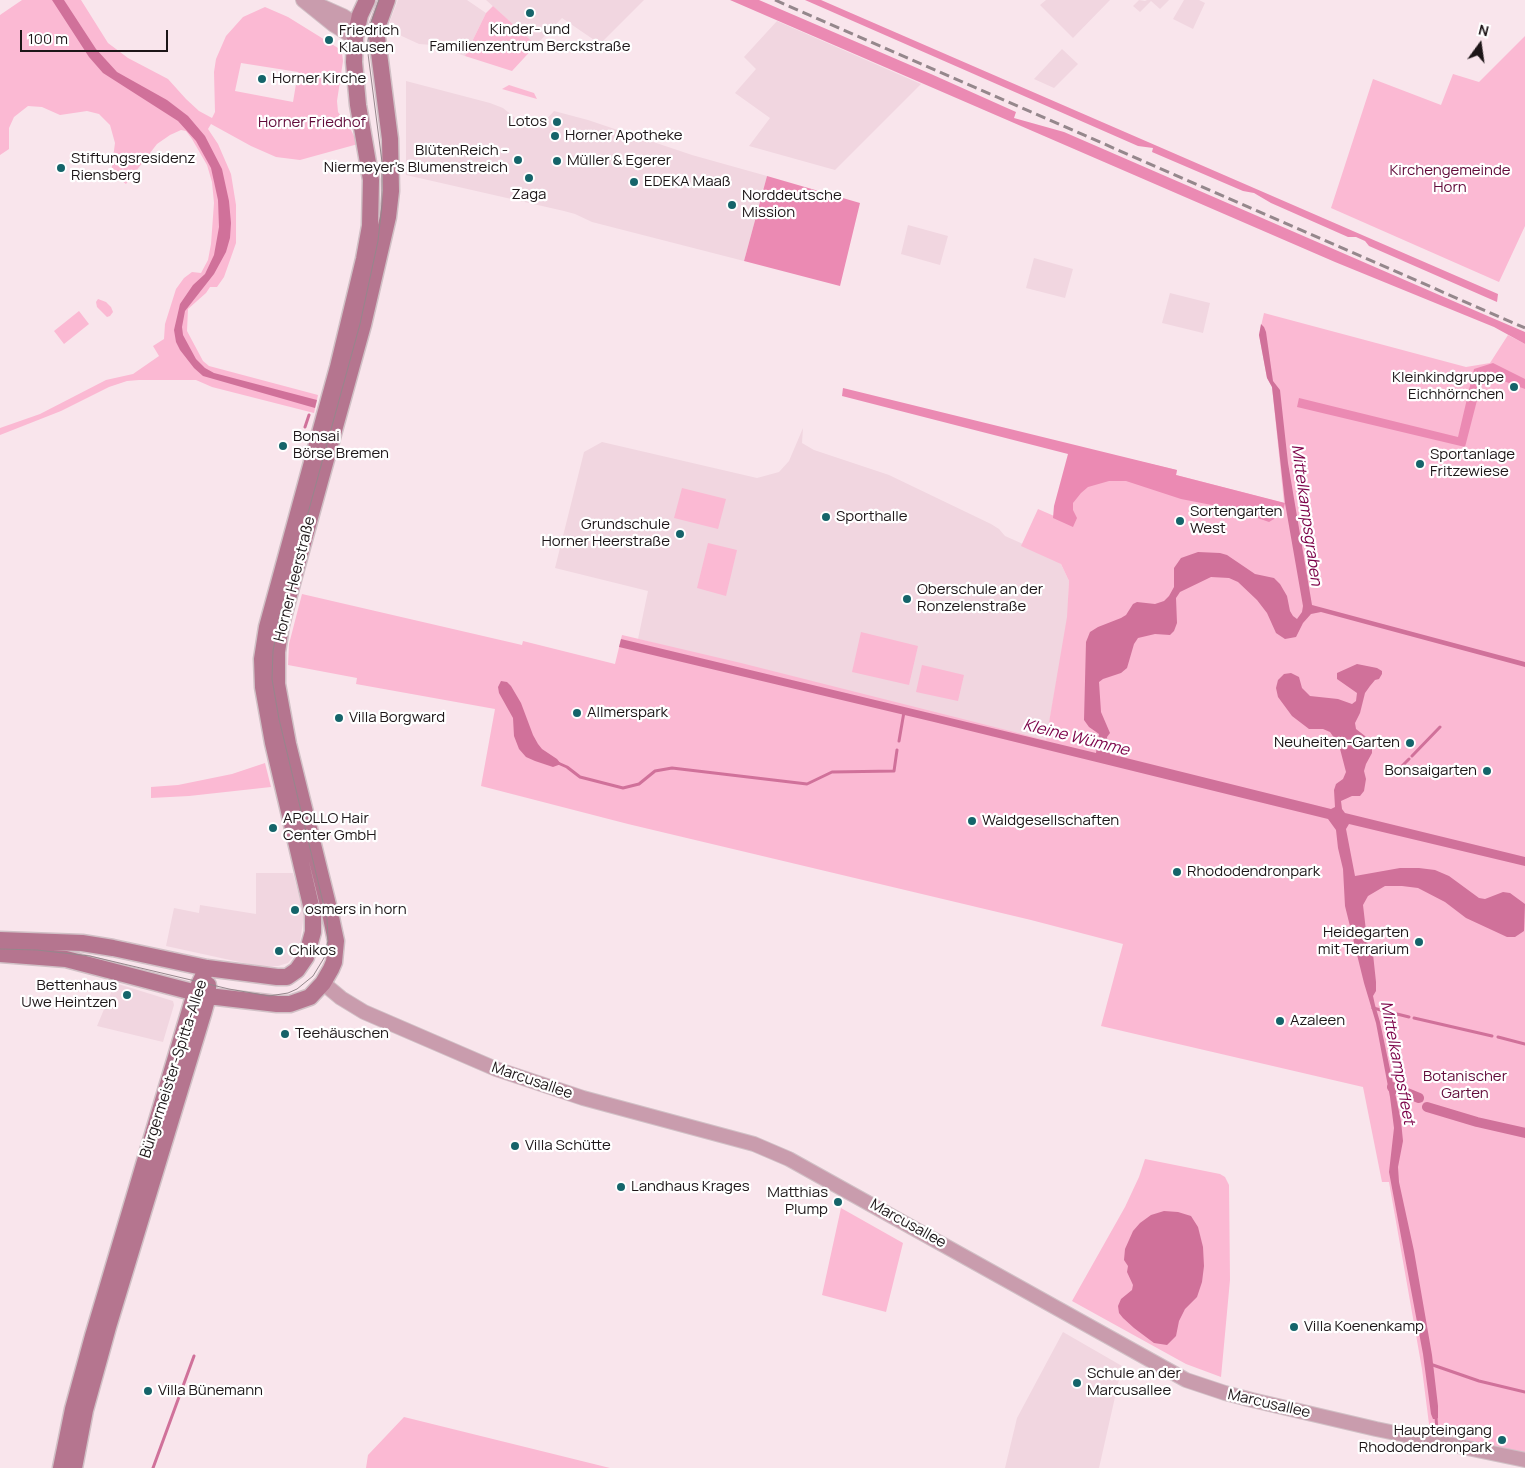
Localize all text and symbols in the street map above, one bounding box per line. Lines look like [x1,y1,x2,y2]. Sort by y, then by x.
marker: Kinder- und Familienzentrum Berckstraße [524,7,536,19]
scale bar [22,20,170,52]
north arrow [1455,20,1505,70]
text: N [1477,20,1491,40]
place label: Kinder- und Familienzentrum Berckstraße [430,21,630,56]
place label: Friedrich Klausen [339,22,399,57]
text: 100 m [28,28,68,49]
marker: Friedrich Klausen [323,34,335,46]
place label: Horner Kirche [272,70,366,88]
marker: Horner Kirche [256,73,268,85]
place label: Lotos [508,113,547,131]
park label: Horner Friedhof [258,114,366,132]
marker: Lotos [551,116,563,128]
place label: Horner Apotheke [565,127,683,145]
marker: Horner Apotheke [549,130,561,142]
place label: BlütenReich - Niermeyer's Blumenstreich [324,142,508,177]
place label: Stiftungsresidenz Riensberg [71,150,195,185]
place label: Müller & Egerer [567,152,671,170]
marker: BlütenReich - Niermeyer's Blumenstreich [512,154,524,166]
marker: Müller & Egerer [551,155,563,167]
marker: Stiftungsresidenz Riensberg [55,162,67,174]
park label: Kirchengemeinde Horn [1389,162,1511,197]
marker: Zaga [523,172,535,184]
place label: EDEKA Maaß [644,173,731,191]
marker: EDEKA Maaß [628,176,640,188]
place label: Zaga [512,186,546,204]
place label: Norddeutsche Mission [742,187,842,222]
marker: Norddeutsche Mission [726,199,738,211]
place label: Kleinkindgruppe Eichhörnchen [1392,369,1504,404]
marker: Kleinkindgruppe Eichhörnchen [1508,381,1520,393]
place label: Bonsai Börse Bremen [293,428,389,463]
marker: Bonsai Börse Bremen [277,440,289,452]
water label: Mittelkampsgraben [1287,443,1325,587]
place label: Sportanlage Fritzewiese [1430,446,1515,481]
marker: Sportanlage Fritzewiese [1414,458,1426,470]
place label: Sortengarten West [1190,503,1282,538]
place label: Sporthalle [836,508,907,526]
marker: Sporthalle [820,511,832,523]
street label: Horner Heerstraße [271,514,319,644]
marker: Sortengarten West [1174,515,1186,527]
place label: Grundschule Horner Heerstraße [541,516,670,551]
marker: Grundschule Horner Heerstraße [674,528,686,540]
place label: Oberschule an der Ronzelenstraße [917,581,1043,616]
marker: Oberschule an der Ronzelenstraße [901,593,913,605]
place label: Allmerspark [587,704,668,722]
marker: Allmerspark [571,707,583,719]
place label: Villa Borgward [349,709,445,727]
marker: Villa Borgward [333,712,345,724]
water label: Kleine Wümme [1021,716,1131,760]
place label: Neuheiten-Garten [1274,734,1400,752]
marker: Neuheiten-Garten [1404,737,1416,749]
place label: Bonsaigarten [1385,762,1477,780]
marker: Bonsaigarten [1481,765,1493,777]
place label: APOLLO Hair Center GmbH [283,810,377,845]
place label: Waldgesellschaften [982,812,1119,830]
marker: Waldgesellschaften [966,815,978,827]
marker: APOLLO Hair Center GmbH [267,822,279,834]
place label: Rhododendronpark [1187,863,1320,881]
marker: Rhododendronpark [1171,866,1183,878]
place label: osmers in horn [305,901,407,919]
marker: osmers in horn [289,904,301,916]
place label: Heidegarten mit Terrarium [1318,924,1409,959]
marker: Heidegarten mit Terrarium [1413,936,1425,948]
place label: Chikos [289,942,336,960]
marker: Chikos [273,945,285,957]
place label: Bettenhaus Uwe Heintzen [21,977,117,1012]
street label: Bürgermeister-Spitta-Allee [137,978,211,1160]
marker: Bettenhaus Uwe Heintzen [121,989,133,1001]
water label: Mittelkampsfleet [1376,1000,1418,1126]
place label: Azaleen [1290,1012,1345,1030]
marker: Azaleen [1274,1015,1286,1027]
place label: Teehäuschen [295,1025,389,1043]
marker: Teehäuschen [279,1028,291,1040]
street label: Marcusallee [489,1059,575,1103]
park label: Botanischer Garten [1423,1068,1507,1103]
place label: Villa Schütte [525,1137,611,1155]
marker: Villa Schütte [509,1140,521,1152]
place label: Landhaus Krages [631,1178,750,1196]
marker: Landhaus Krages [615,1181,627,1193]
place label: Matthias Plump [767,1184,828,1219]
marker: Matthias Plump [832,1196,844,1208]
street label: Marcusallee [867,1196,949,1252]
place label: Villa Koenenkamp [1304,1318,1424,1336]
marker: Villa Koenenkamp [1288,1321,1300,1333]
place label: Schule an der Marcusallee [1087,1365,1181,1400]
marker: Schule an der Marcusallee [1071,1377,1083,1389]
place label: Villa Bünemann [158,1382,263,1400]
marker: Villa Bünemann [142,1385,154,1397]
street label: Marcusallee [1226,1386,1312,1422]
place label: Haupteingang Rhododendronpark [1359,1422,1492,1457]
marker: Haupteingang Rhododendronpark [1496,1434,1508,1446]

